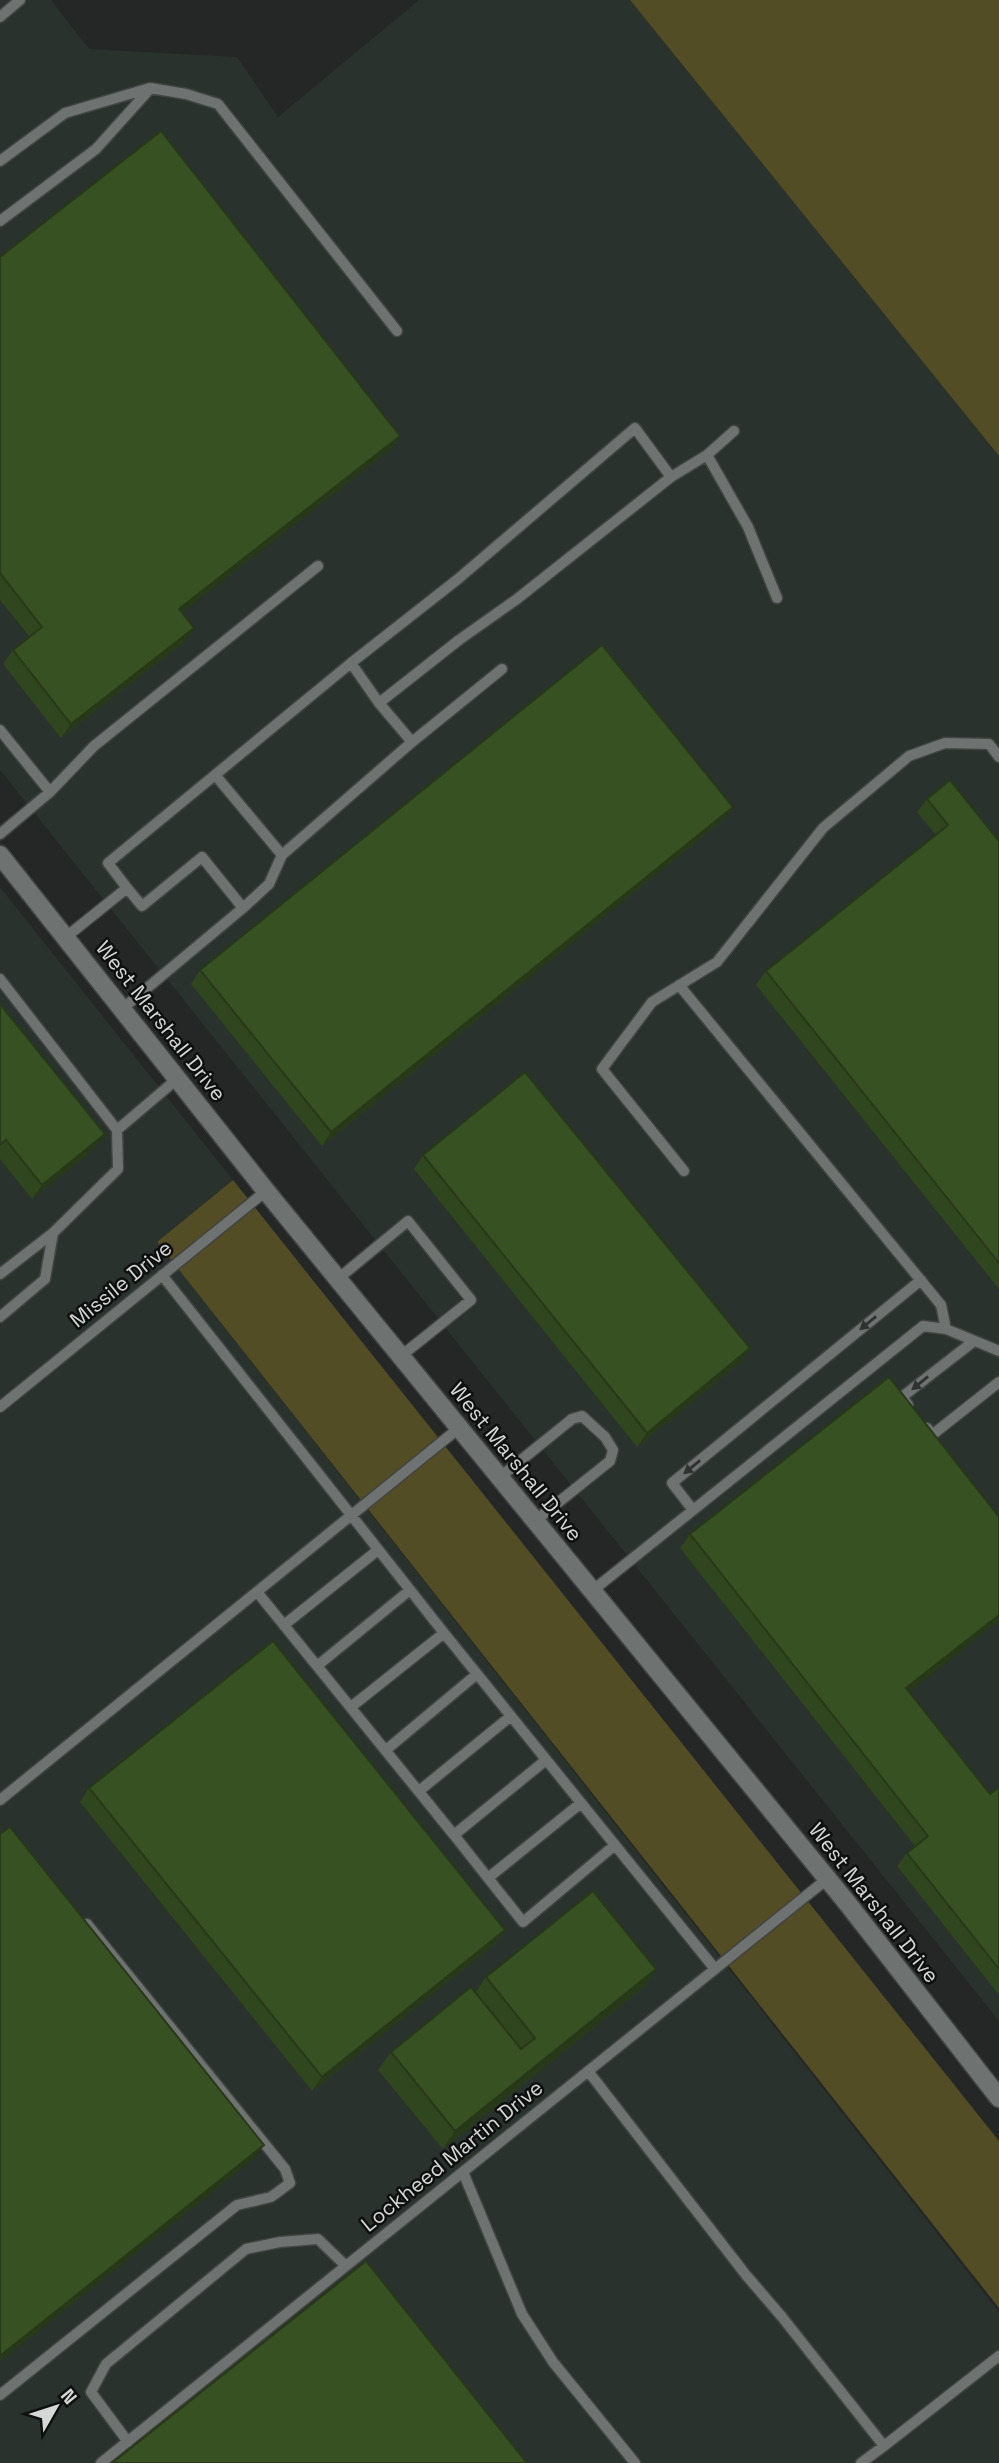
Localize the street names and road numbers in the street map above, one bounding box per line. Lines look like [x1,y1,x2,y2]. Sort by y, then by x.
street label: West Marshall Drive [90,935,232,1106]
street label: Missile Drive [64,1234,177,1333]
street label: West Marshall Drive [444,1377,589,1546]
street label: West Marshall Drive [803,1817,945,1988]
street label: Lockheed Martin Drive [355,2074,548,2237]

